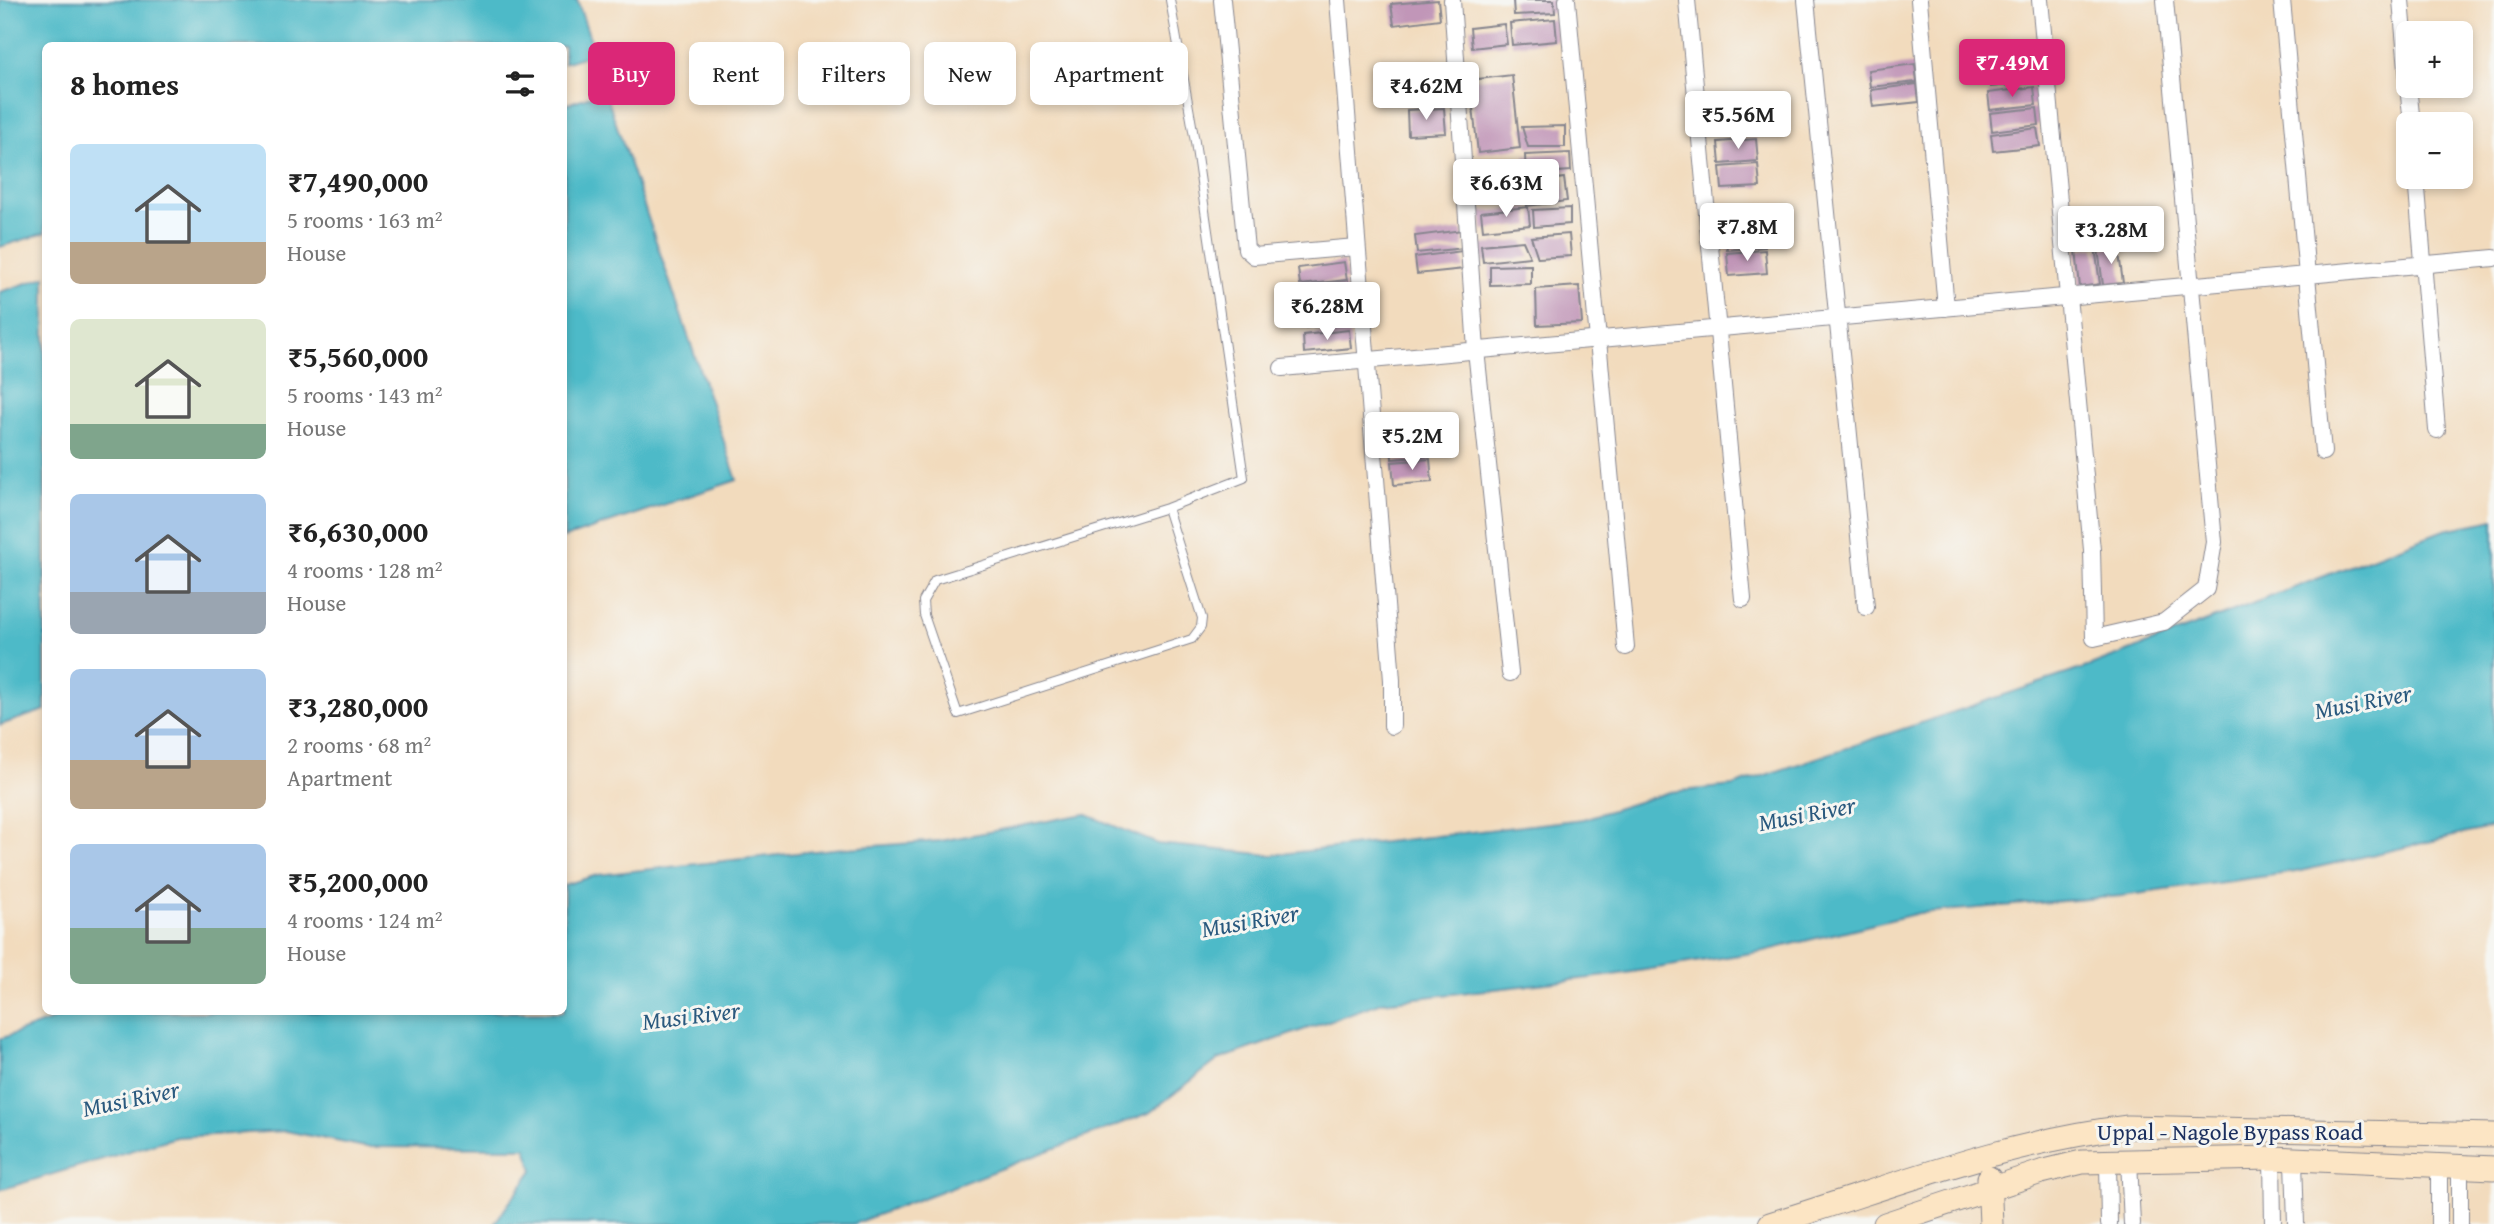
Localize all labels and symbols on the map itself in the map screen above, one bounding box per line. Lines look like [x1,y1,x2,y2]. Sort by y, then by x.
pin: ₹7.49M [1955,40,2069,99]
pin: ₹4.62M [1369,62,1483,122]
pin: ₹5.56M [1681,92,1795,151]
pin: ₹6.63M [1449,160,1563,219]
pin: ₹7.8M [1698,204,1796,263]
pin: ₹3.28M [2054,206,2168,266]
pin: ₹6.28M [1270,282,1384,342]
pin: ₹5.2M [1363,412,1461,472]
water label: Musi River [2311,675,2416,728]
water label: Musi River [1755,787,1860,840]
water label: Musi River [1198,895,1302,946]
water label: Musi River [640,992,743,1039]
water label: Musi River [79,1071,184,1126]
street label: Uppal - Nagole Bypass Road [2097,1115,2364,1148]

